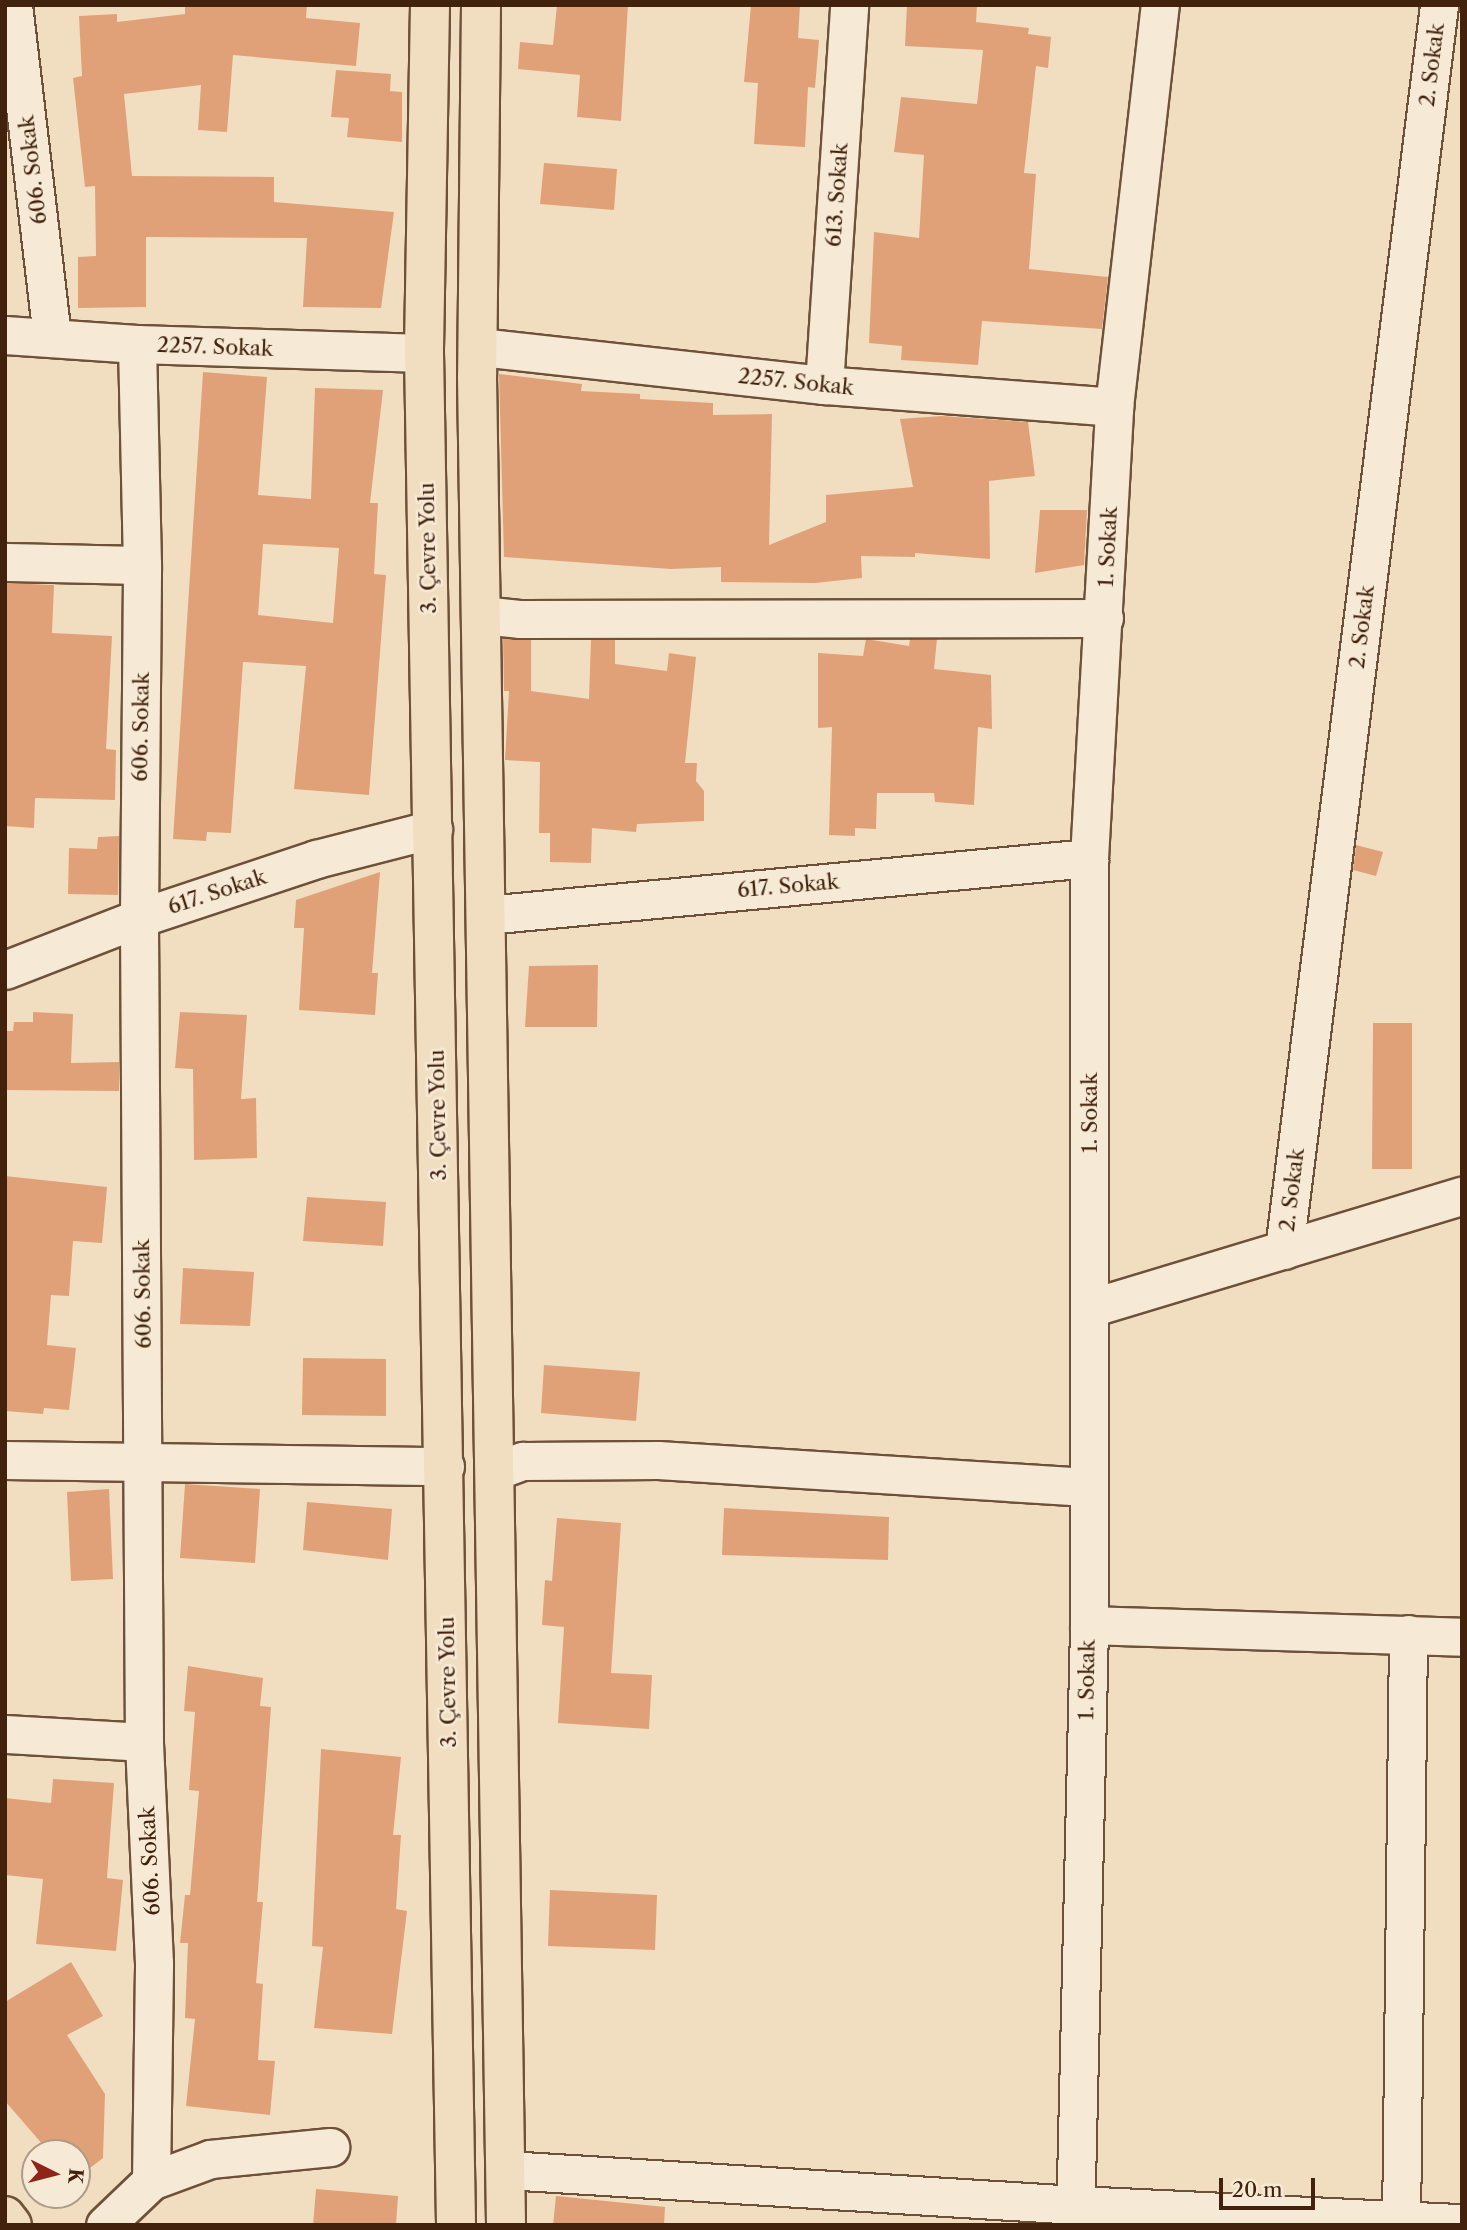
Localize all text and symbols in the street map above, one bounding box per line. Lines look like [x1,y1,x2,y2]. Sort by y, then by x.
street label: 2. Sokak [1414,22,1450,108]
street label: 606. Sokak [14,114,52,226]
street label: 613. Sokak [821,142,853,248]
street label: 2257. Sokak [156,332,274,362]
street label: 2257. Sokak [737,363,855,401]
street label: 3. Çevre Yolu [414,482,442,614]
street label: 1. Sokak [1093,506,1123,588]
street label: 2. Sokak [1344,584,1380,670]
street label: 606. Sokak [127,672,155,782]
street label: 617. Sokak [165,864,269,920]
street label: 617. Sokak [736,869,840,903]
street label: 3. Çevre Yolu [424,1049,452,1181]
street label: 1. Sokak [1077,1073,1103,1153]
street label: 2. Sokak [1274,1147,1310,1233]
street label: 606. Sokak [129,1239,157,1349]
street label: 3. Çevre Yolu [434,1616,462,1748]
street label: 1. Sokak [1074,1640,1100,1720]
street label: 606. Sokak [135,1806,165,1916]
north arrow [21,2139,91,2209]
scale bar [1222,2164,1318,2208]
text: K [63,2167,88,2185]
text: 20 m [1232,2177,1283,2202]

